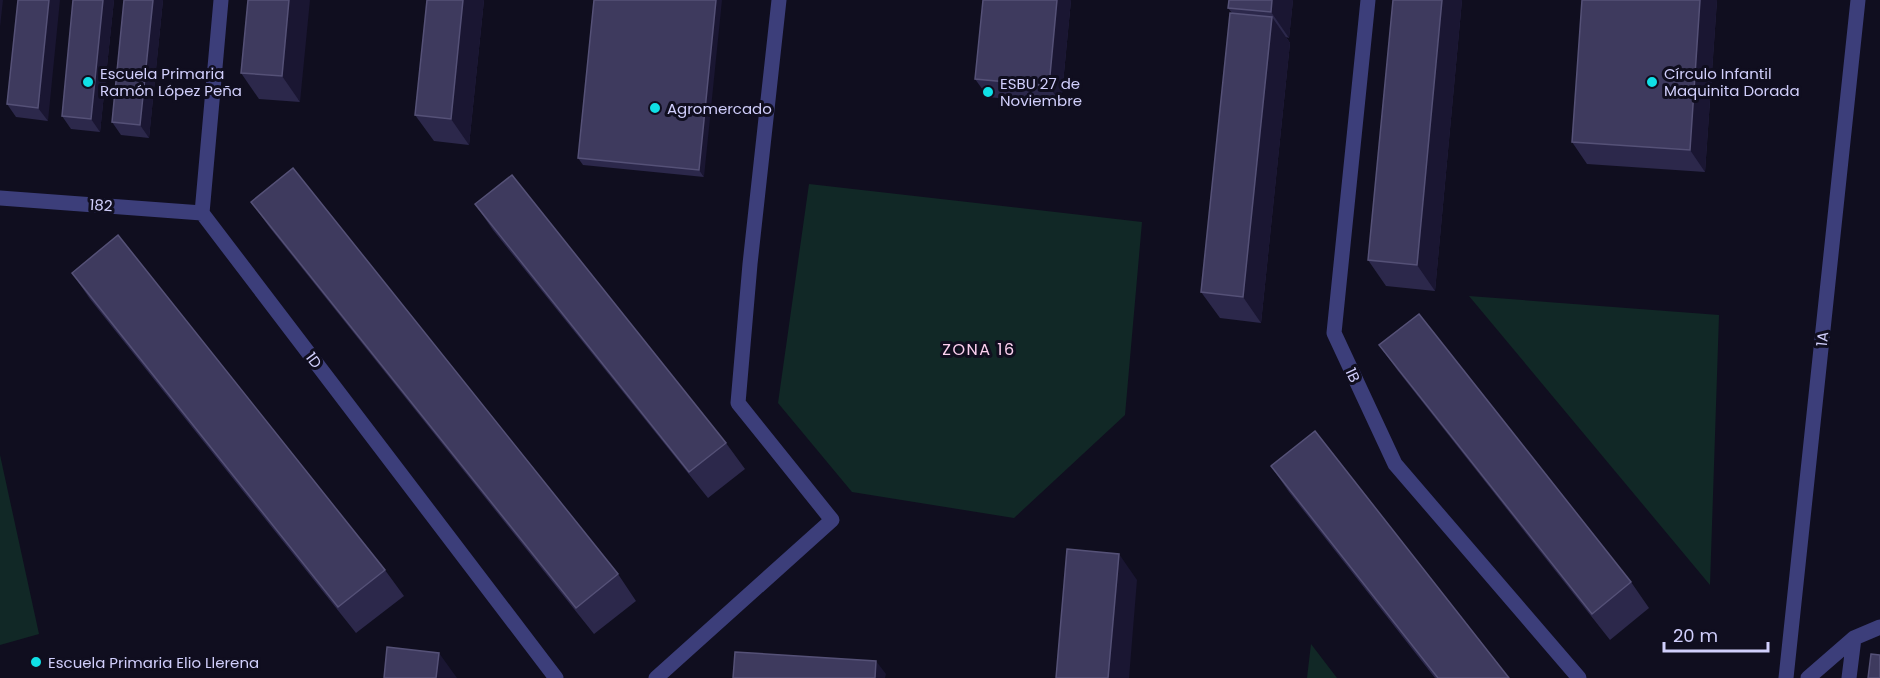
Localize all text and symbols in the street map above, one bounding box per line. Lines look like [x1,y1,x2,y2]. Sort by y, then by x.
place label: Escuela Primaria Ramón López Peña [100,63,242,101]
place label: Círculo Infantil Maquinita Dorada [1664,63,1800,101]
place label: ESBU 27 de Noviembre [1000,73,1082,111]
marker: Escuela Primaria Ramón López Peña [81,75,95,89]
marker: Círculo Infantil Maquinita Dorada [1645,75,1659,89]
marker: ESBU 27 de Noviembre [981,85,995,99]
place label: Agromercado [667,98,772,119]
marker: Agromercado [648,101,662,115]
street label: 182 [89,194,113,216]
street label: 1A [1811,330,1833,348]
district label: ZONA 16 [942,338,1016,361]
street label: 1D [301,348,327,372]
street label: 1B [1341,364,1365,386]
scale bar [1664,615,1768,653]
text: 20 m [1673,623,1718,648]
place label: Escuela Primaria Elio Llerena [48,652,259,673]
marker: Escuela Primaria Elio Llerena [29,655,43,669]

